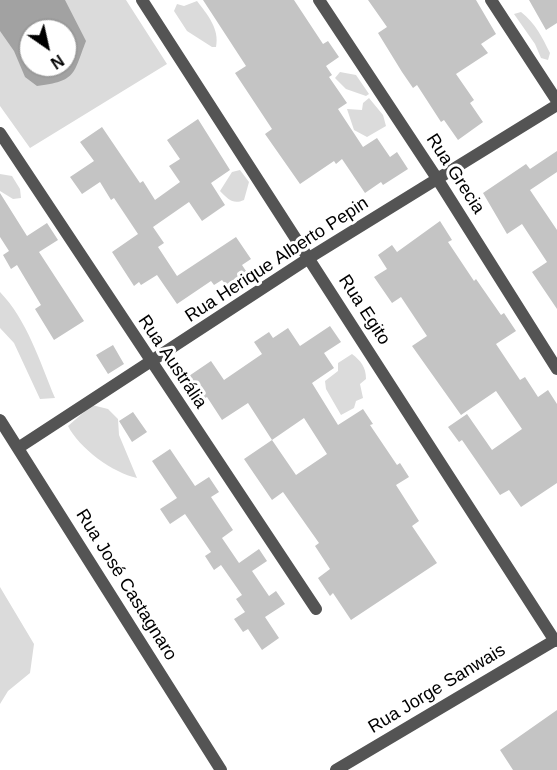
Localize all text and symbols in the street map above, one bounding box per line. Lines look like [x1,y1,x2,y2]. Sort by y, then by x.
north arrow [18,18,78,78]
text: N [48,51,67,72]
street label: Rua Grecia [421,130,489,218]
street label: Rua Herique Alberto Pepin [181,193,373,327]
street label: Rua Egito [333,271,395,349]
street label: Rua Austrália [133,311,211,413]
street label: Rua José Castagnaro [71,505,181,665]
street label: Rua Jorge Sanwais [365,640,509,738]

